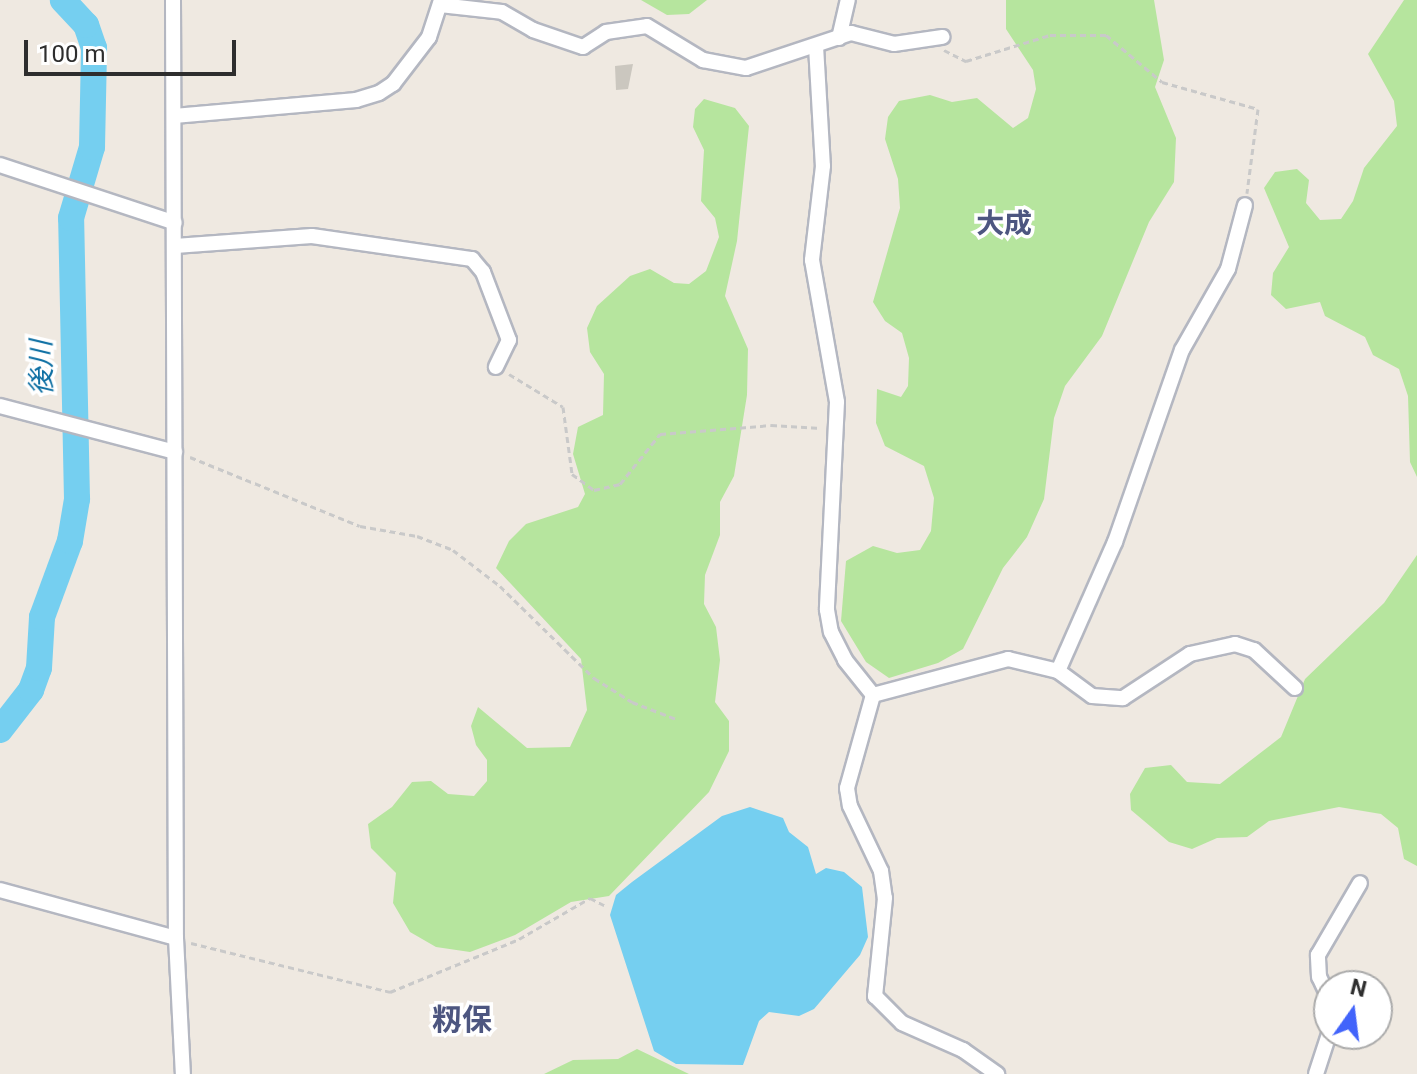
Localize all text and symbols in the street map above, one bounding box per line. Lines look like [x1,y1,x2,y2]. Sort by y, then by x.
scale bar [28,24,240,74]
text: 100 m [38,40,105,68]
district label: 大成 [976,207,1032,241]
water label: 後川 [25,340,59,396]
north arrow [1313,970,1393,1050]
text: N [1348,974,1369,1002]
district label: 籾保 [432,1002,492,1038]

